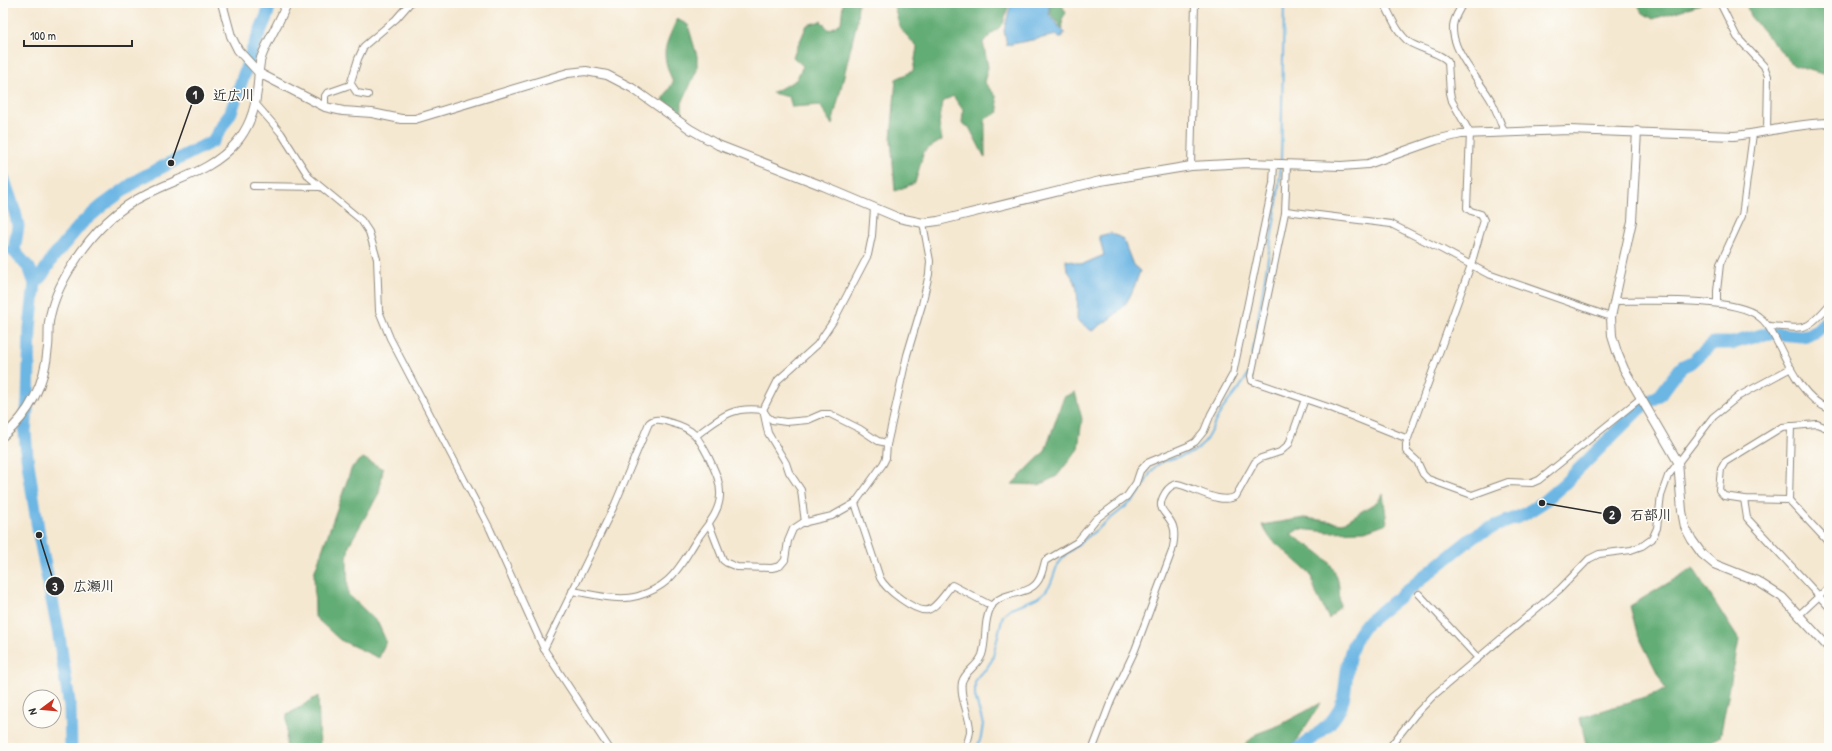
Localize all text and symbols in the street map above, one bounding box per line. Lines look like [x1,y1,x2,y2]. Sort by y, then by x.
scale bar [24,22,132,48]
text: 100 m [30,27,56,44]
callout: 近広川 [185,82,263,108]
text: 近広川 [213,85,255,104]
text: 1 [193,86,198,103]
callout: 石部川 [1602,502,1680,528]
text: 石部川 [1630,505,1672,524]
text: 2 [1609,506,1615,523]
callout: 広瀬川 [45,573,123,599]
text: 広瀬川 [73,576,115,595]
text: 3 [52,578,58,595]
north arrow [22,689,62,729]
text: N [25,707,40,717]

